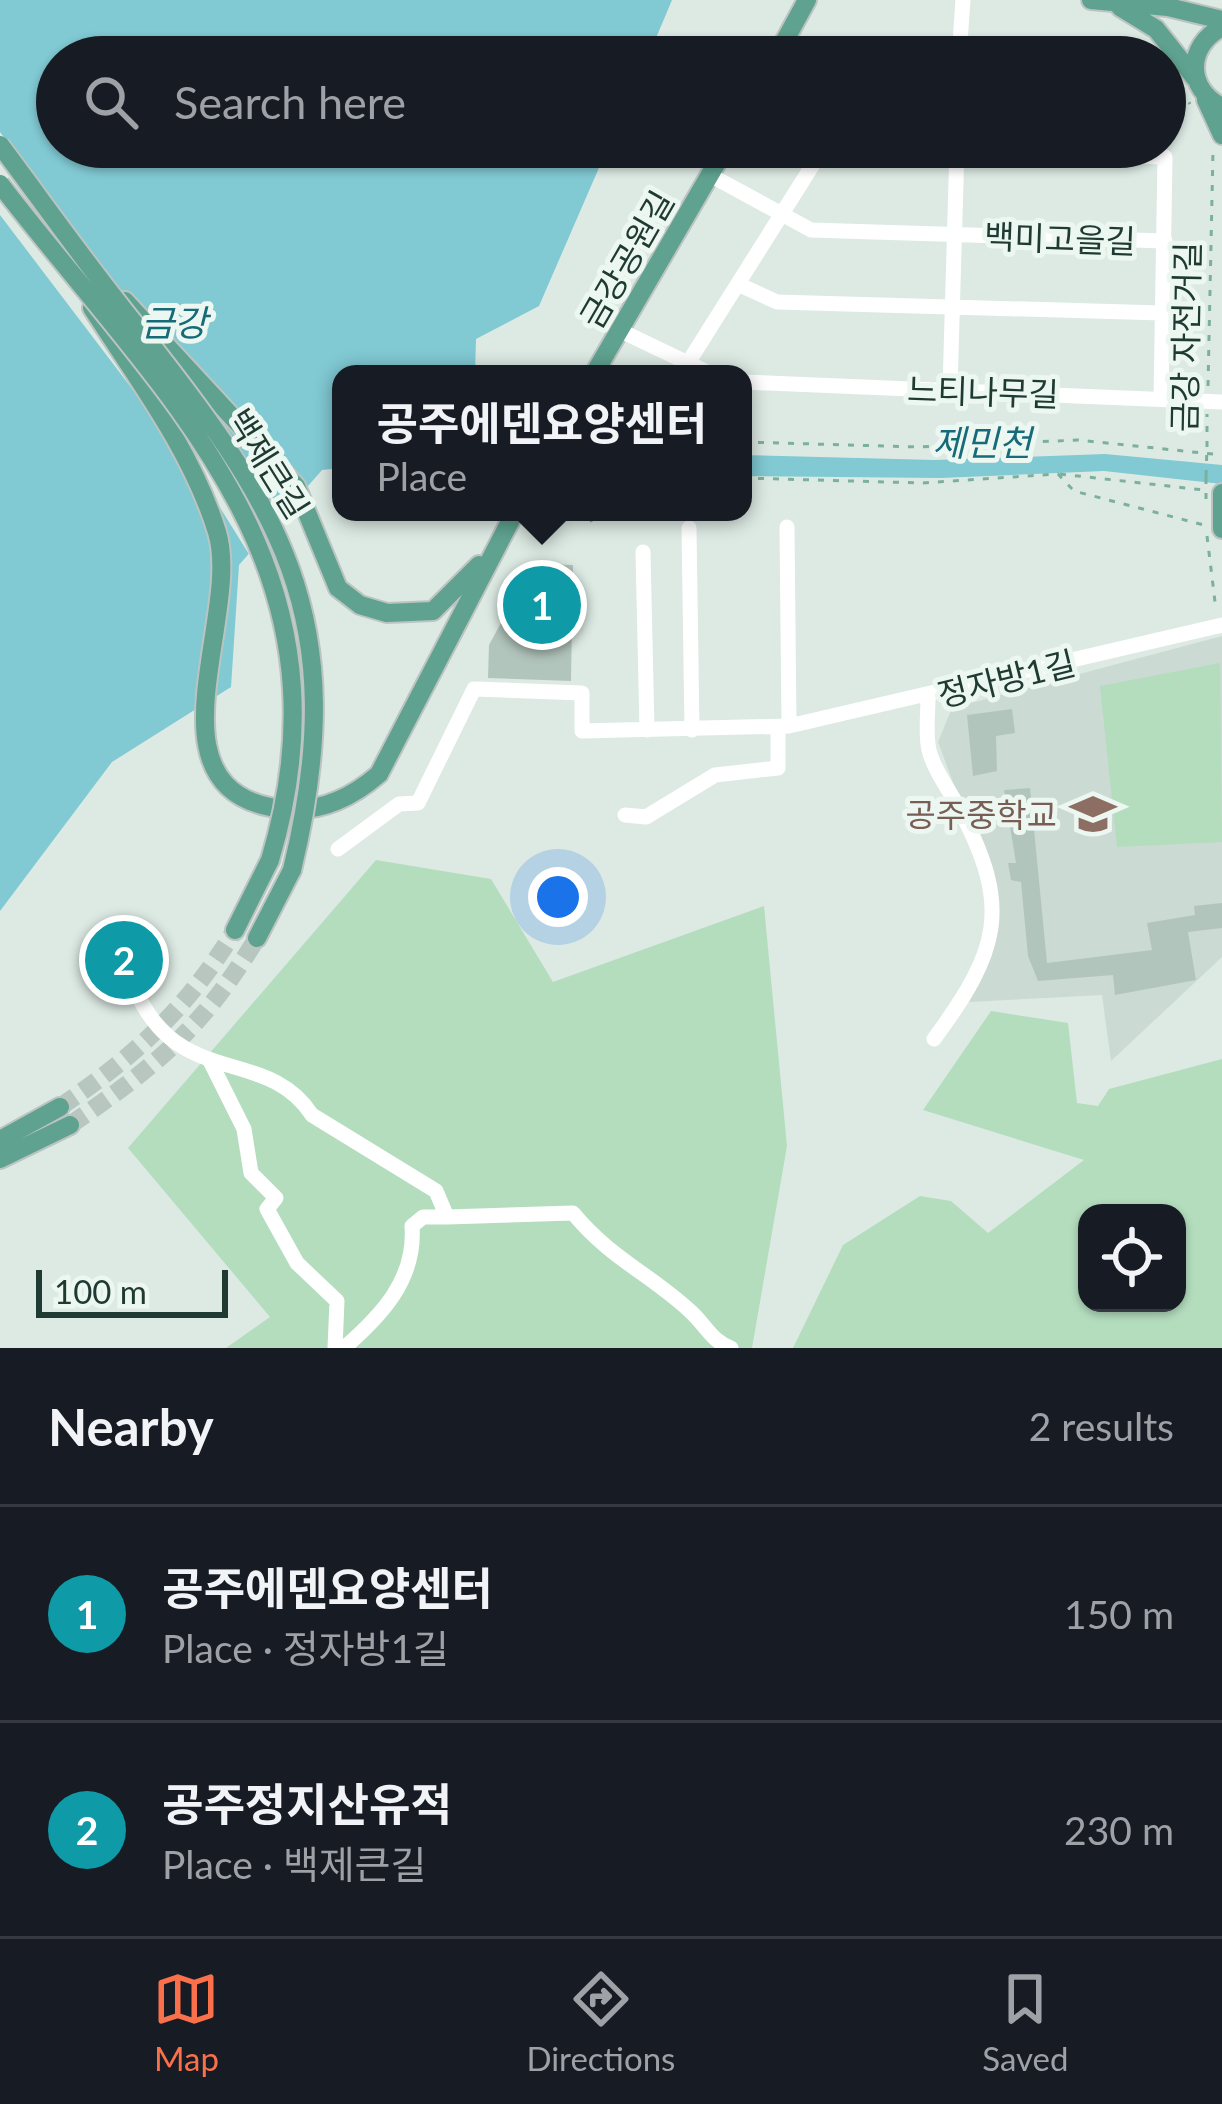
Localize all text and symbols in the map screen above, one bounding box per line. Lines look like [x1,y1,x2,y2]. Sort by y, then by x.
search box [36,36,1186,168]
icon: search [78,69,144,135]
text: Search here [174,75,406,129]
street label: 금강공원길 [571,183,681,335]
street label: 백미고을길 [983,215,1137,261]
street label: 금강 자전거길 [1163,241,1207,433]
water label: 금강 [141,300,212,344]
popup [332,365,752,521]
street label: 느티나무길 [906,368,1060,414]
text: 공주에덴요양센터 [376,396,708,450]
street label: 백제큰길 [220,401,318,525]
water label: 제민천 [932,420,1036,464]
text: Place [376,453,467,499]
pin: 1 [503,560,581,650]
street label: 정자방1길 [933,642,1079,714]
school or university icon: 공주중학교 [1068,789,1118,839]
place label: 공주중학교 [905,794,1057,834]
your location [528,867,588,927]
pin: 2 [85,915,163,1005]
map controls [1078,1204,1186,1312]
button: locate [1078,1204,1186,1312]
scale bar [36,1264,228,1317]
text: 100 m [54,1271,147,1311]
text: Nearby [48,1396,214,1457]
text: 2 results [1029,1403,1174,1449]
text: 공주에덴요양센터 [162,1561,493,1615]
text: 1 [76,1591,98,1637]
text: 150 m [1064,1591,1174,1637]
text: Place · 정자방1길 [162,1625,449,1671]
text: 공주정지산유적 [162,1777,452,1831]
text: 2 [76,1807,98,1853]
text: 230 m [1064,1807,1174,1853]
text: Place · 백제큰길 [162,1841,426,1887]
tab: Map [153,1966,219,2078]
tab: Directions [526,1966,675,2078]
tab: Saved [982,1966,1069,2078]

